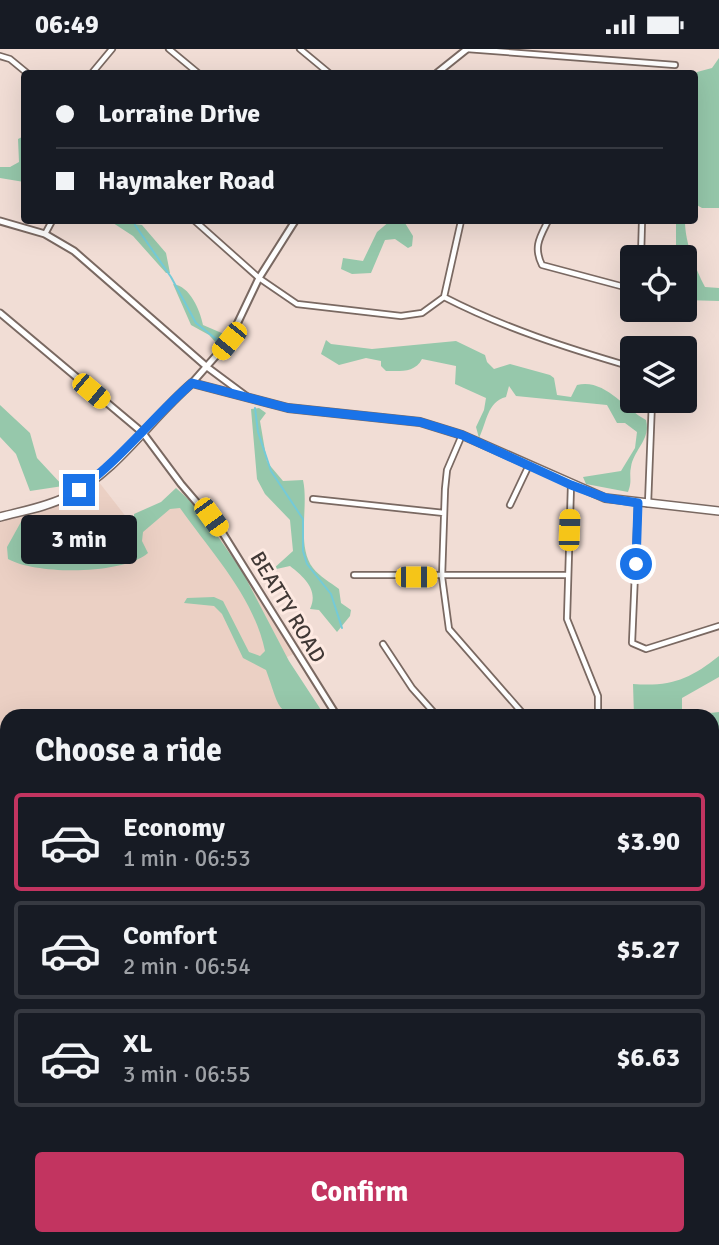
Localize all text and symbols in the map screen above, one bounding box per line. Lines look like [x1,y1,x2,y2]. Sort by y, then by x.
text: 06:49 [35,9,99,41]
text: Lorraine Drive [98,98,260,130]
text: Haymaker Road [98,165,275,197]
map controls [620,245,697,413]
button: locate [620,245,697,322]
car [208,318,251,364]
button: layers [620,336,697,413]
car [69,369,114,413]
route end [63,474,95,506]
car [191,494,232,540]
car [558,509,581,551]
callout: 3 min [21,515,137,563]
text: 3 min [51,525,107,554]
street label: BEATTY ROAD [245,547,331,667]
route start [620,548,652,580]
car [396,567,438,588]
text: Choose a ride [35,731,222,770]
icon: car [39,811,102,874]
text: Economy [123,812,225,844]
text: $3.90 [616,826,680,858]
text: 1 min · 06:53 [123,844,251,873]
icon: car [39,919,102,982]
text: Comfort [123,920,217,952]
text: $5.27 [616,934,680,966]
text: 2 min · 06:54 [123,952,251,981]
icon: car [39,1027,102,1090]
text: XL [123,1028,153,1060]
text: $6.63 [616,1042,680,1074]
text: 3 min · 06:55 [123,1060,251,1089]
button: Confirm [35,1152,684,1232]

